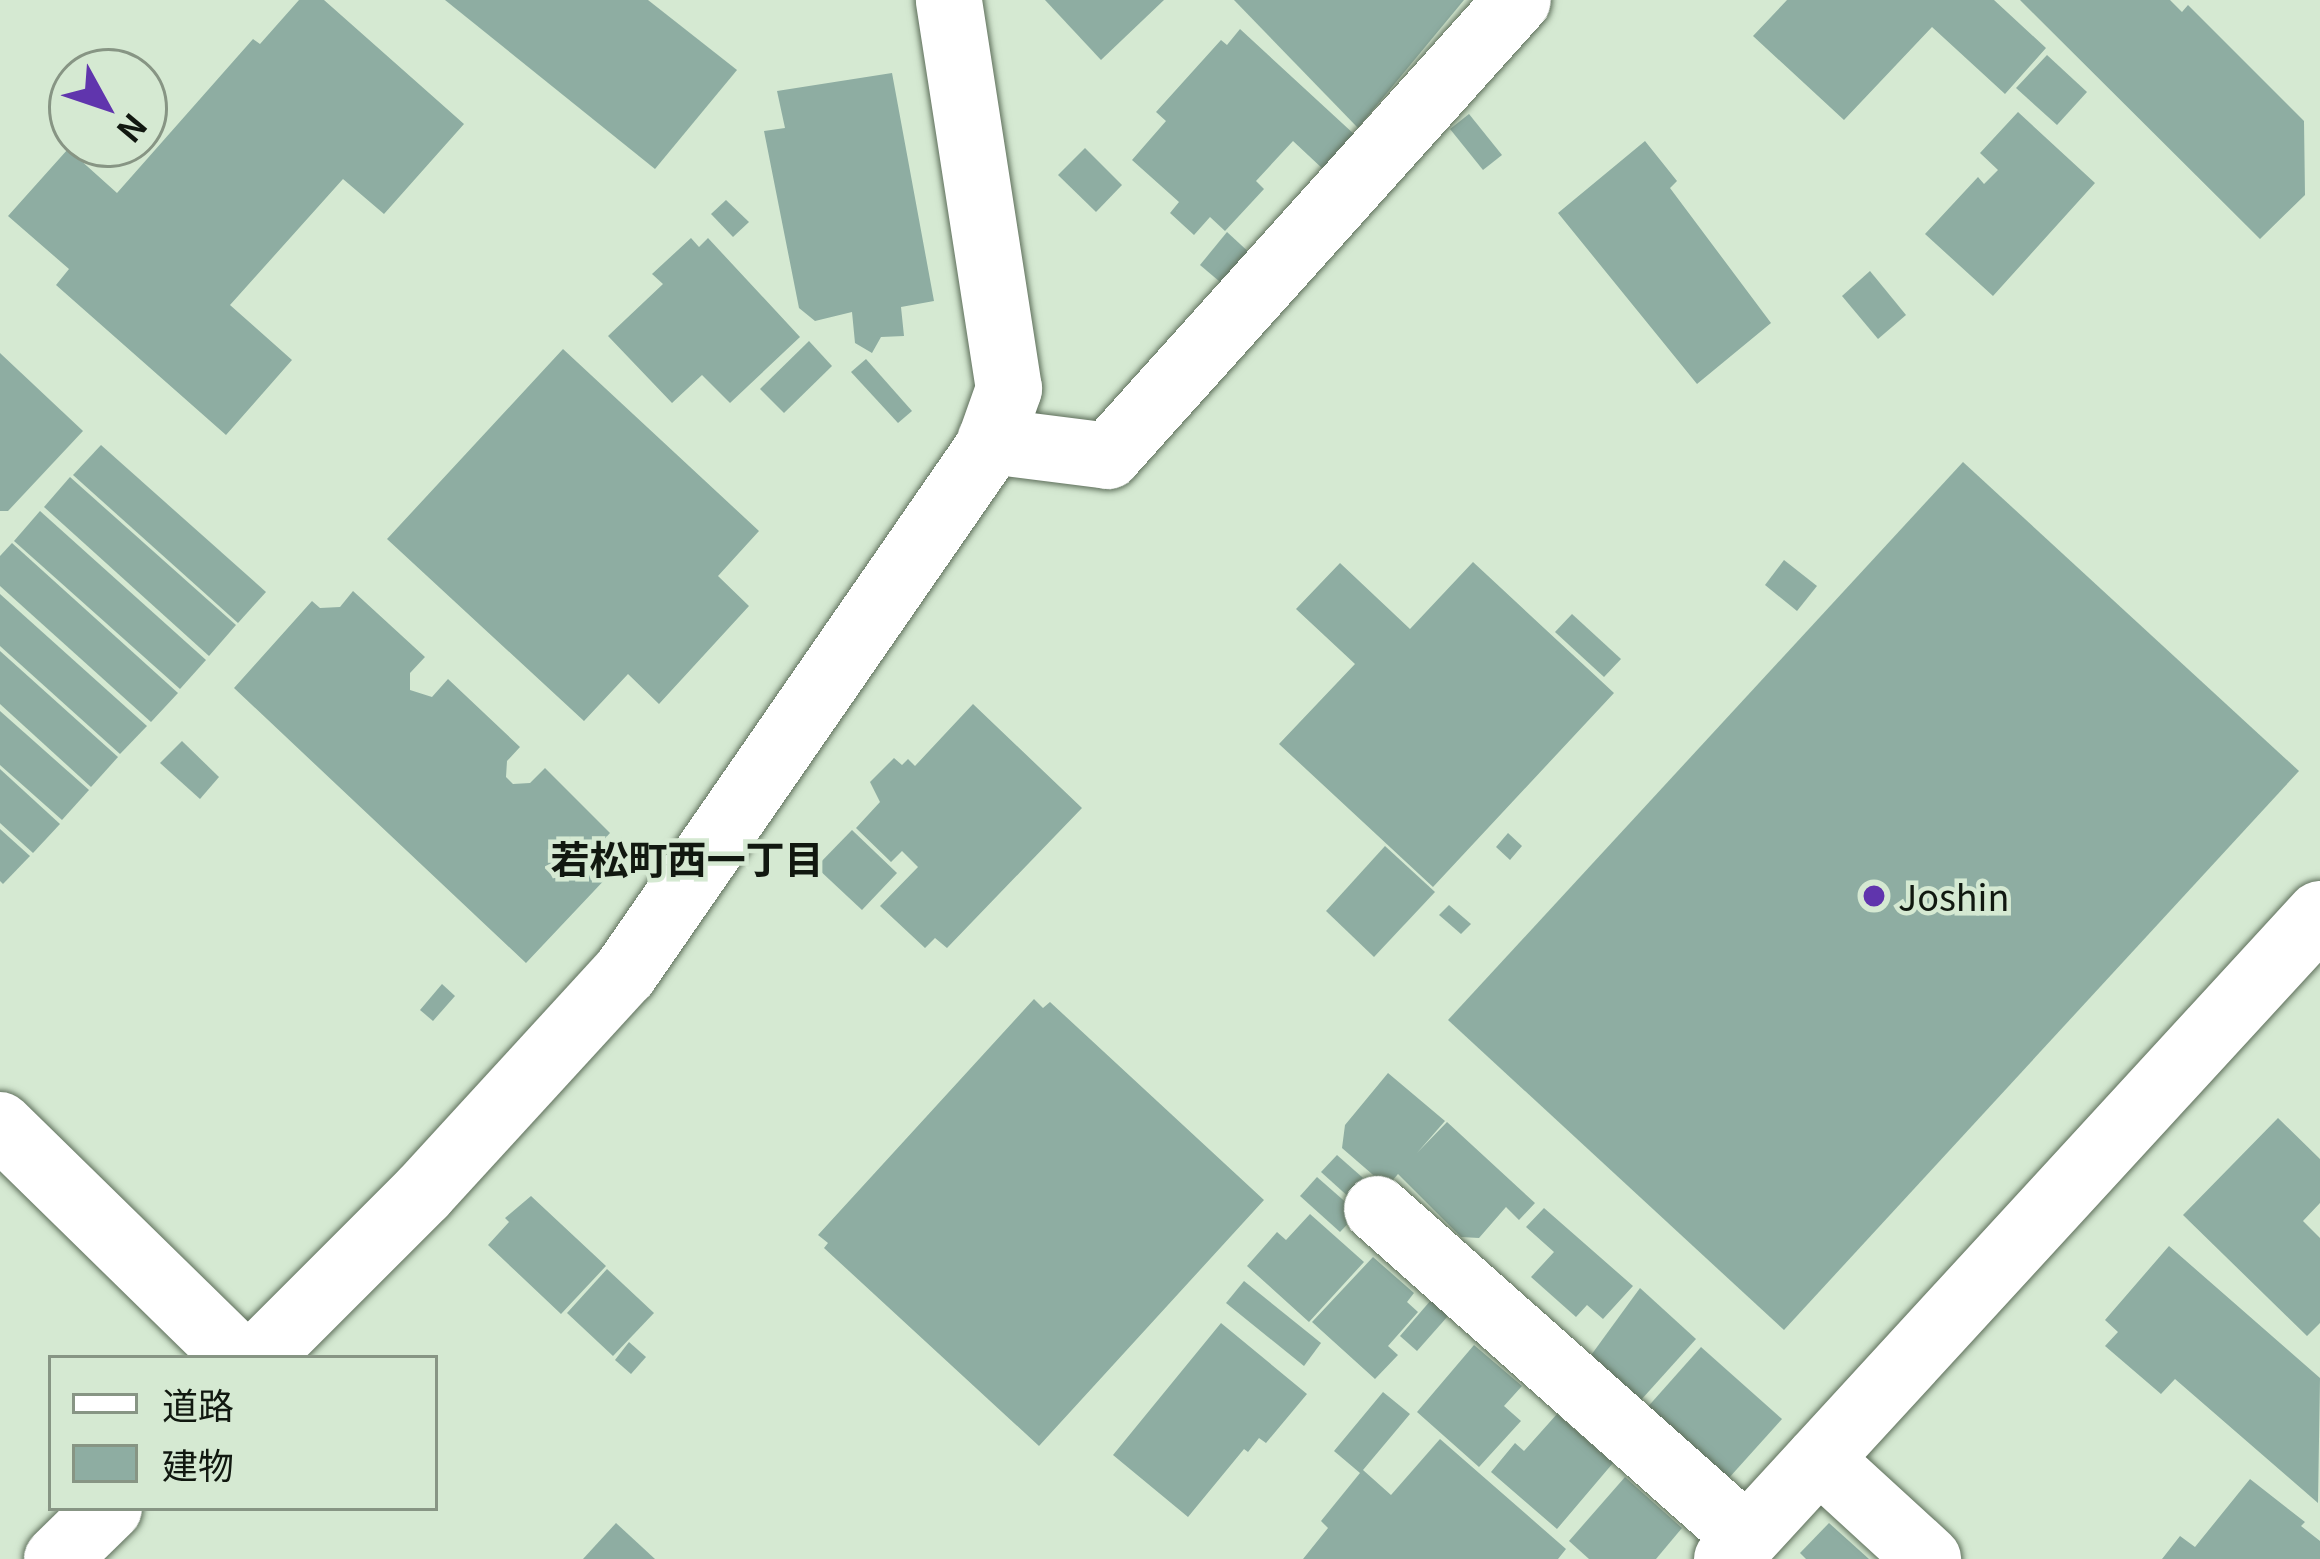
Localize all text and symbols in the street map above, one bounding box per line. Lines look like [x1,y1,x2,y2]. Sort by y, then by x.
north arrow [48,48,168,168]
text: N [107,104,160,154]
district label: 若松町西一丁目 [551,834,823,880]
place label: Joshin [1898,874,2009,918]
marker: Joshin [1861,883,1887,909]
legend [48,1355,438,1511]
text: 道路 [162,1377,234,1429]
text: 建物 [162,1437,234,1489]

